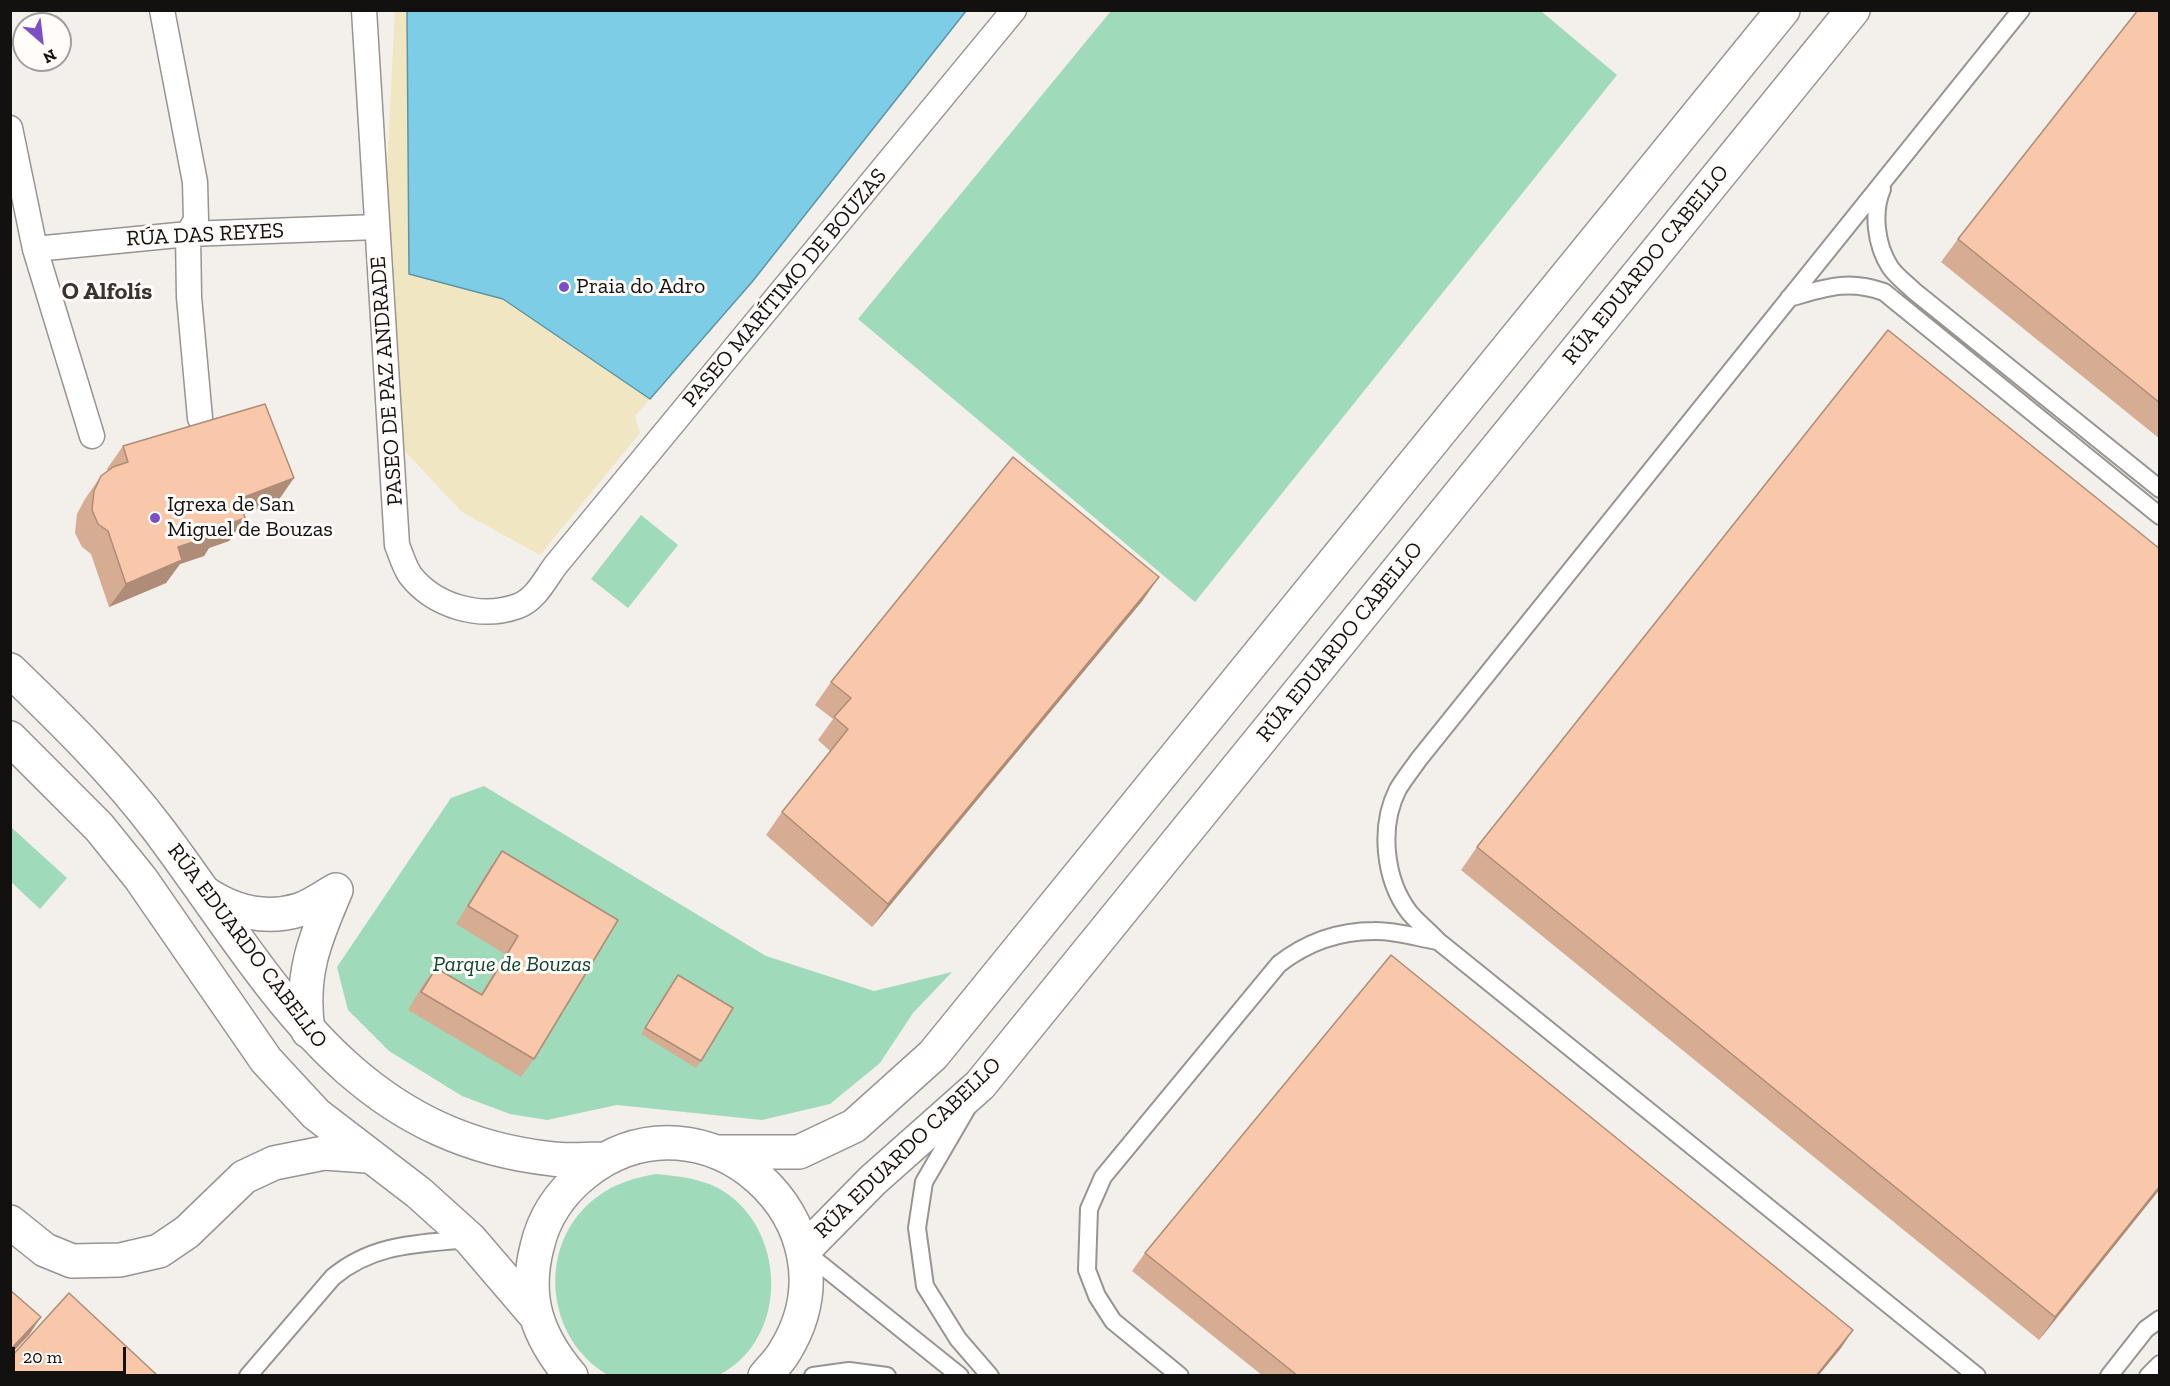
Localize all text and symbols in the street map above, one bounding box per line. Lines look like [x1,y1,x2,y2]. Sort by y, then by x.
north arrow [12,12,72,72]
text: N [40,45,60,68]
street label: RÚA EDUARDO CABELLO [1557,160,1735,370]
street label: PASEO MARÍTIMO DE BOUZAS [677,163,893,413]
street label: RÚA DAS REYES [126,218,284,252]
street label: PASEO DE PAZ ANDRADE [365,255,409,507]
place label: Praia do Adro [576,274,705,300]
district label: O Alfolís [62,278,152,306]
marker: Praia do Adro [557,280,571,294]
place label: Igrexa de San Miguel de Bouzas [167,492,333,544]
marker: Igrexa de San Miguel de Bouzas [148,511,162,525]
street label: RÚA EDUARDO CABELLO [1251,537,1429,747]
street label: RÚA EDUARDO CABELLO [161,838,333,1054]
park label: Parque de Bouzas [433,952,591,978]
street label: RÚA EDUARDO CABELLO [809,1052,1007,1244]
scale bar [15,1335,129,1373]
text: 20 m [23,1346,62,1368]

